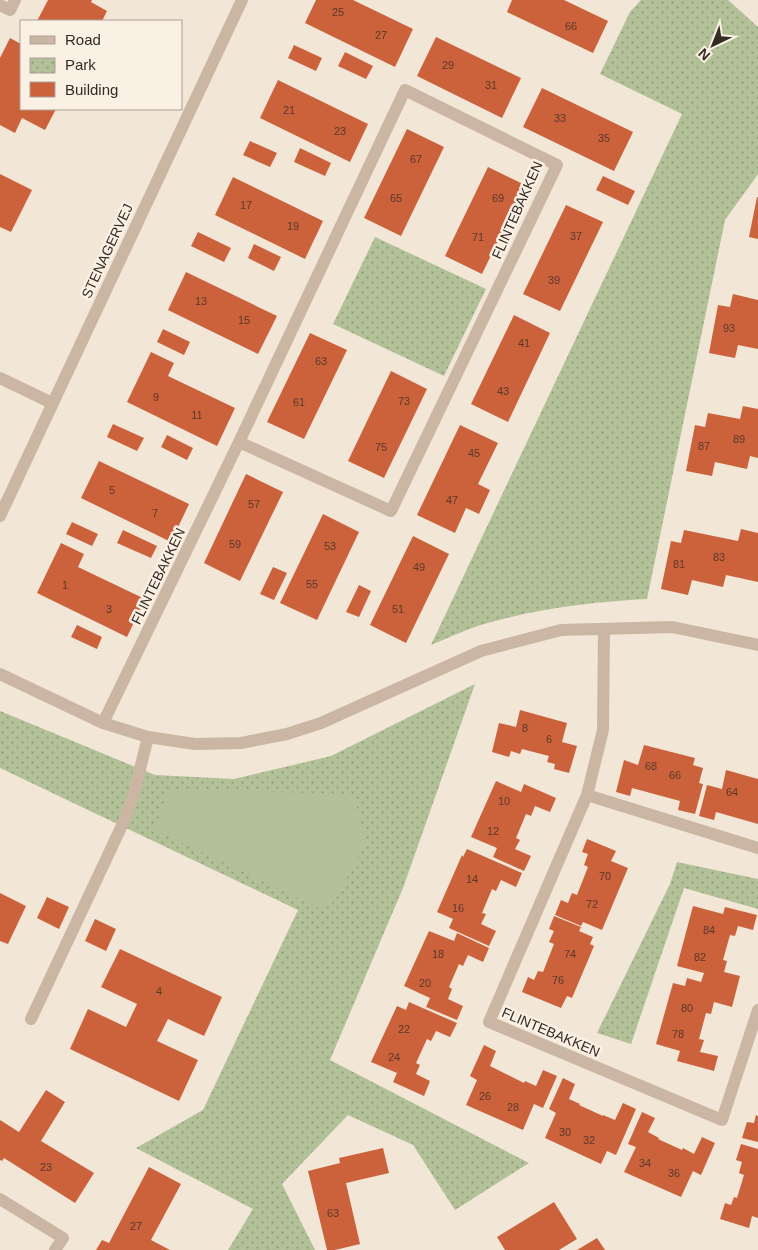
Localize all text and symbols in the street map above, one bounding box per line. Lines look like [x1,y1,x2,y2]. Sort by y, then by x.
house number: 25 [332,6,344,18]
legend [20,20,182,110]
house number: 66 [565,20,577,32]
north arrow [688,20,738,70]
house number: 27 [375,29,387,41]
text: Road [65,31,101,48]
text: N [695,45,713,64]
text: Park [65,56,96,73]
house number: 29 [442,59,454,71]
house number: 31 [485,79,497,91]
text: Building [65,81,118,98]
house number: 21 [283,104,295,116]
house number: 33 [554,112,566,124]
house number: 23 [334,125,346,137]
house number: 35 [598,132,610,144]
house number: 67 [410,153,422,165]
street label: FLINTEBAKKEN [488,159,546,261]
house number: 65 [390,192,402,204]
house number: 69 [492,192,504,204]
house number: 17 [240,199,252,211]
street label: STENAGERVEJ [78,201,136,301]
house number: 19 [287,220,299,232]
house number: 37 [570,230,582,242]
house number: 71 [472,231,484,243]
house number: 39 [548,274,560,286]
house number: 13 [195,295,207,307]
house number: 15 [238,314,250,326]
house number: 93 [723,322,735,334]
house number: 41 [518,337,530,349]
house number: 63 [315,355,327,367]
house number: 43 [497,385,509,397]
house number: 9 [153,391,159,403]
house number: 73 [398,395,410,407]
house number: 61 [293,396,305,408]
house number: 11 [191,409,203,421]
house number: 89 [733,433,745,445]
house number: 87 [698,440,710,452]
house number: 75 [375,441,387,453]
house number: 45 [468,447,480,459]
house number: 5 [109,484,115,496]
house number: 47 [446,494,458,506]
house number: 57 [248,498,260,510]
house number: 7 [152,507,158,519]
street label: FLINTEBAKKEN [128,525,188,627]
house number: 59 [229,538,241,550]
house number: 53 [324,540,336,552]
house number: 83 [713,551,725,563]
house number: 81 [673,558,685,570]
house number: 49 [413,561,425,573]
house number: 55 [306,578,318,590]
house number: 1 [62,579,68,591]
house number: 3 [106,603,112,615]
house number: 51 [392,603,404,615]
house number: 8 [522,722,528,734]
house number: 6 [546,733,552,745]
house number: 68 [645,760,657,772]
house number: 66 [669,769,681,781]
house number: 64 [726,786,738,798]
house number: 10 [498,795,510,807]
house number: 12 [487,825,499,837]
house number: 70 [599,870,611,882]
house number: 14 [466,873,478,885]
house number: 72 [586,898,598,910]
house number: 16 [452,902,464,914]
house number: 84 [703,924,715,936]
house number: 18 [432,948,444,960]
house number: 74 [564,948,576,960]
house number: 82 [694,951,706,963]
house number: 76 [552,974,564,986]
house number: 20 [419,977,431,989]
house number: 4 [156,985,162,997]
house number: 80 [681,1002,693,1014]
street label: FLINTEBAKKEN [500,1004,602,1060]
house number: 22 [398,1023,410,1035]
house number: 78 [672,1028,684,1040]
house number: 24 [388,1051,400,1063]
house number: 26 [479,1090,491,1102]
house number: 28 [507,1101,519,1113]
house number: 30 [559,1126,571,1138]
house number: 32 [583,1134,595,1146]
house number: 34 [639,1157,651,1169]
house number: 23 [40,1161,52,1173]
house number: 36 [668,1167,680,1179]
house number: 63 [327,1207,339,1219]
house number: 27 [130,1220,142,1232]

